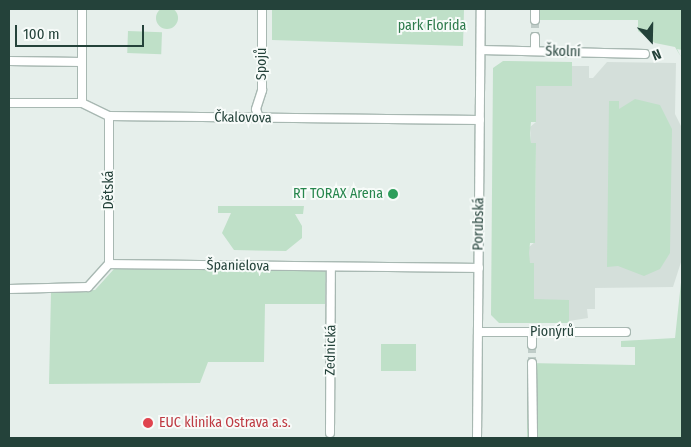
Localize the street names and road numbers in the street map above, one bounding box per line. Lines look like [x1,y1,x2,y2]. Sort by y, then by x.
street label: Školní [545,43,581,61]
street label: Spojů [254,48,270,80]
street label: Čkalovova [214,109,272,127]
street label: Dětská [101,171,117,209]
street label: Porubská [470,197,488,251]
street label: Španielova [206,257,270,275]
street label: Zednická [322,324,340,376]
street label: Pionýrů [530,324,574,340]

